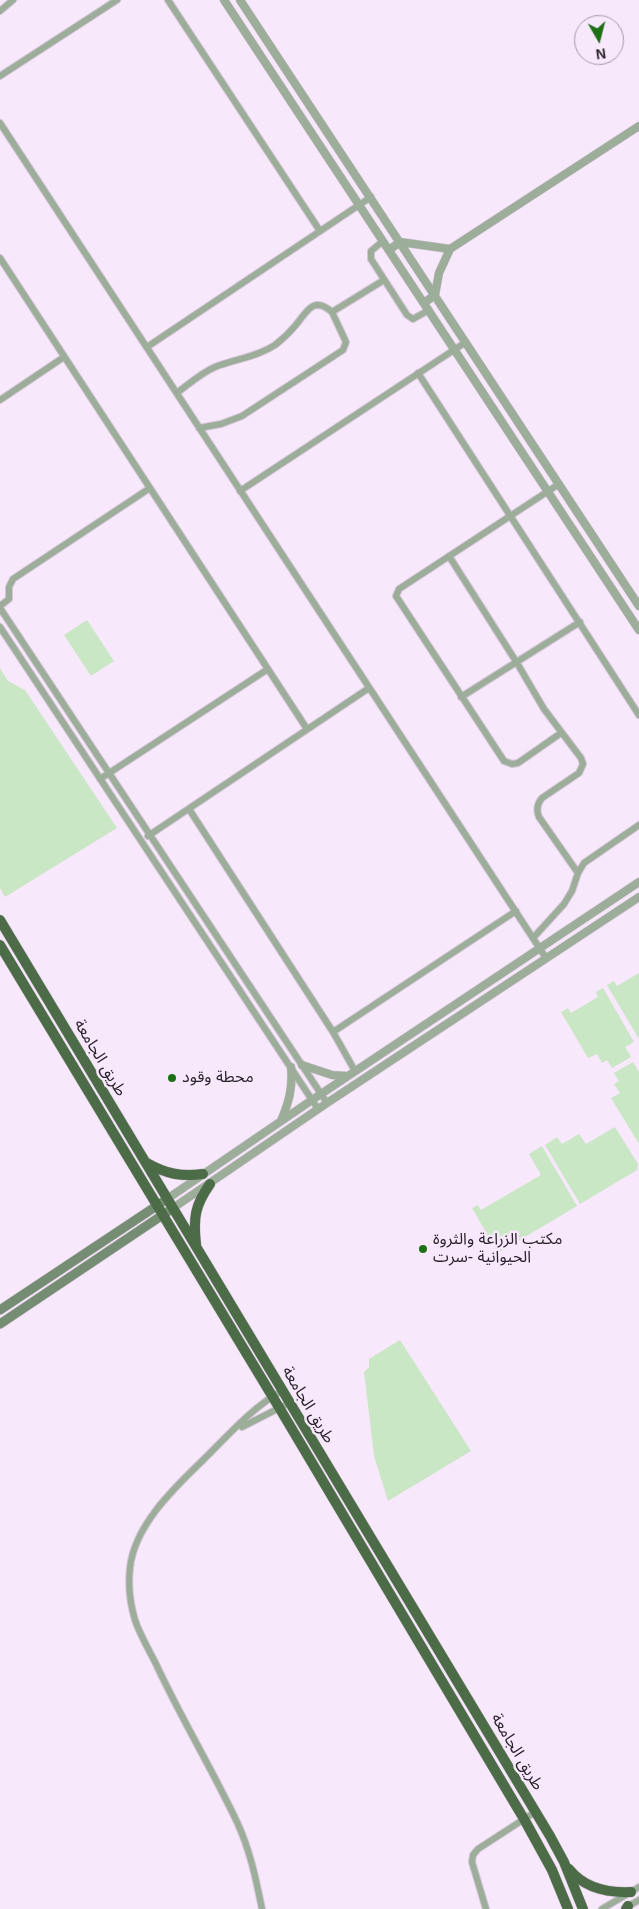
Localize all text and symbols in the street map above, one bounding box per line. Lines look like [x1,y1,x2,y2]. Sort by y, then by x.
north arrow [574,15,624,65]
text: N [595,45,607,62]
street label: طريق الجامعة [70,1016,130,1100]
place label: محطة وقود [182,1068,254,1088]
marker: محطة وقود [166,1072,178,1084]
place label: مكتب الزراعة والثروة الحيوانية -سرت [433,1230,562,1268]
marker: مكتب الزراعة والثروة الحيوانية -سرت [417,1243,429,1255]
street label: طريق الجامعة [278,1363,338,1447]
street label: طريق الجامعة [487,1710,547,1794]

